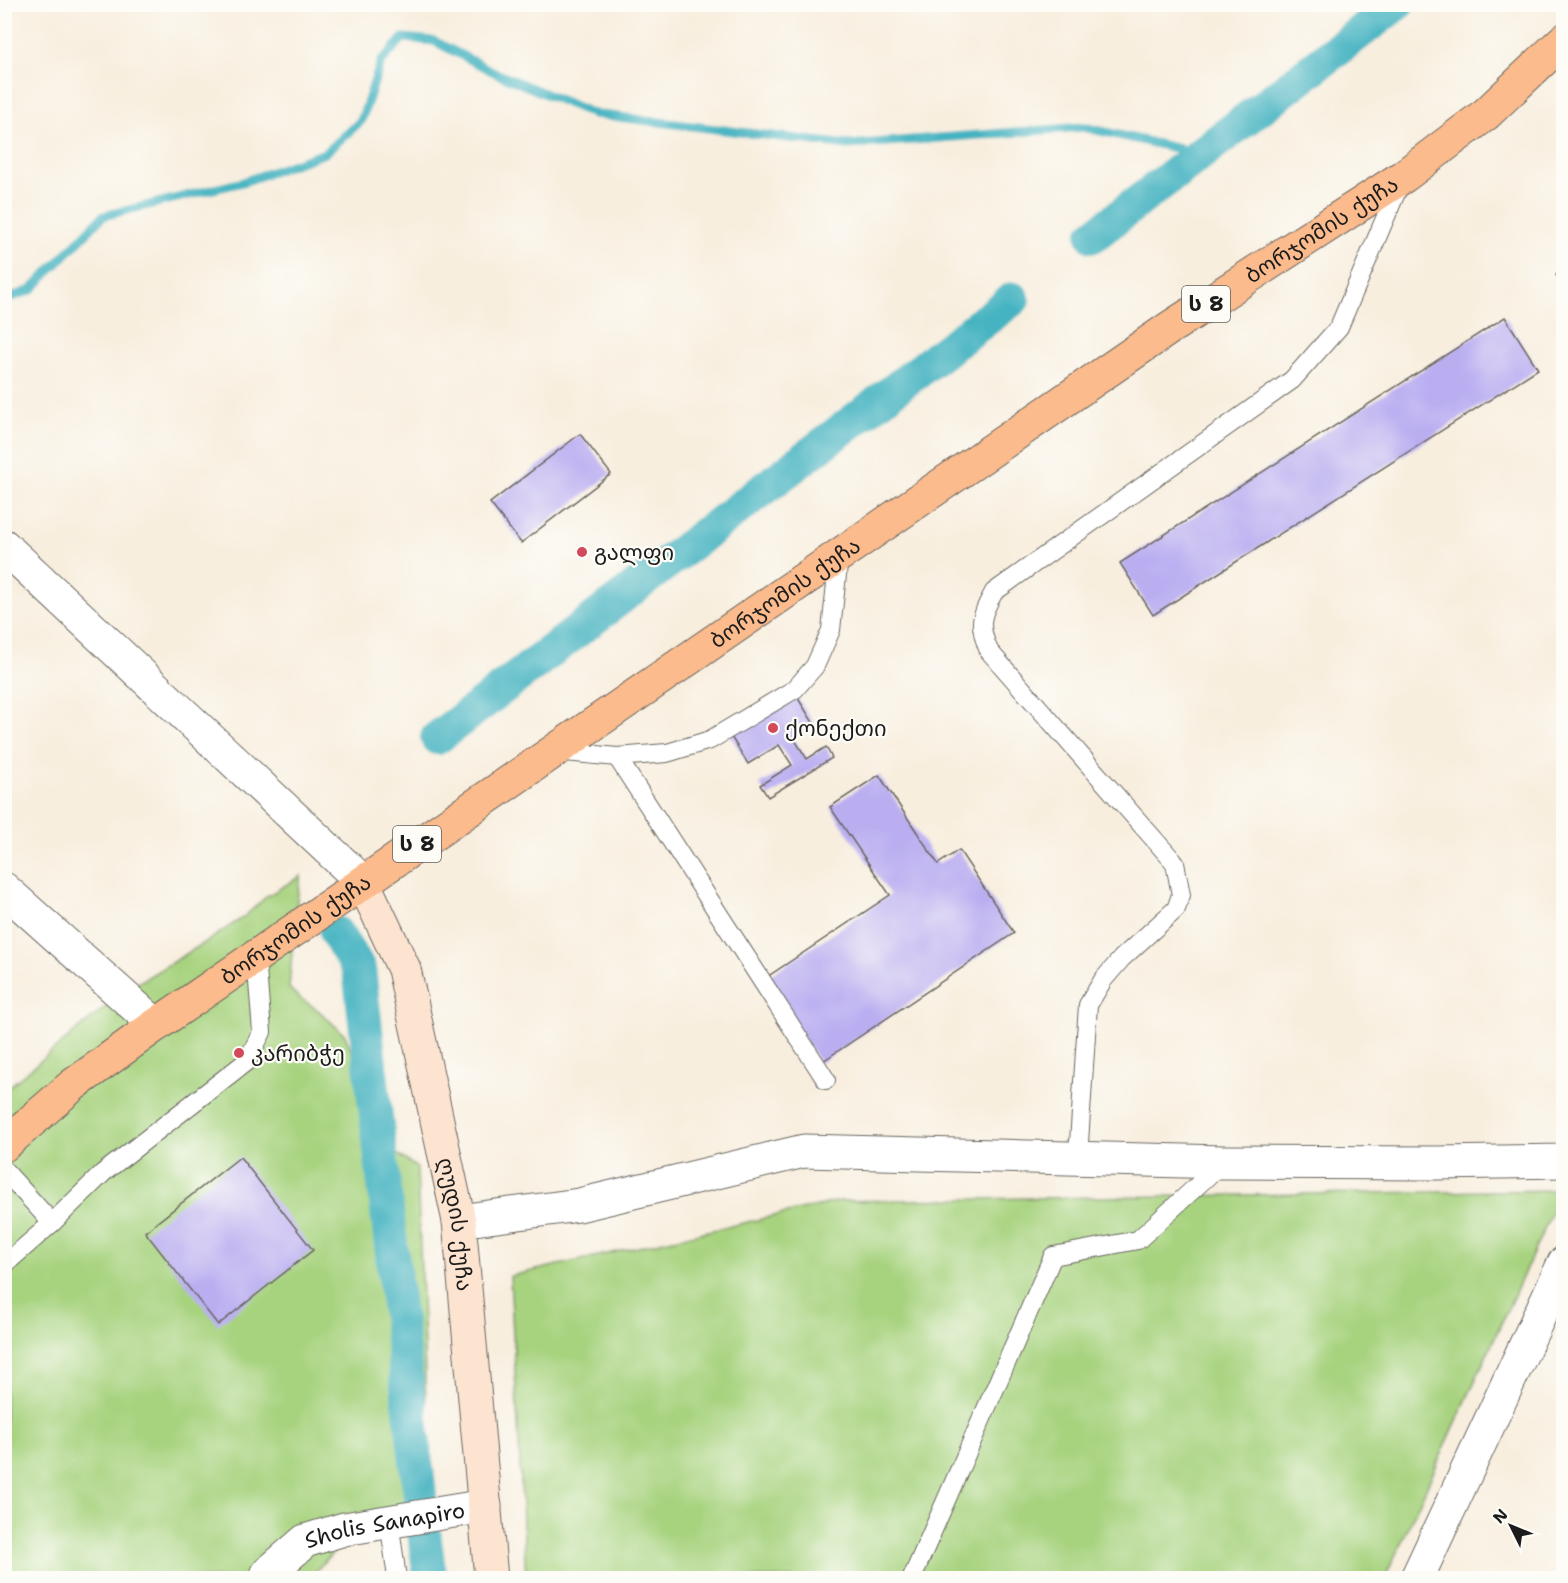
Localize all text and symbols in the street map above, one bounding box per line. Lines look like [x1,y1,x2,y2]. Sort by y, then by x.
street label: ბორჯომის ქუჩა [1240,170,1404,290]
road number: ს 8 [1182,286,1230,322]
street label: ბორჯომის ქუჩა [704,531,866,655]
place label: გალფი [594,538,674,567]
marker: გალფი [575,545,589,559]
place label: ქონექთი [785,714,887,743]
marker: ქონექთი [766,721,780,735]
road number: ს 8 [393,826,441,862]
street label: ბორჯომის ქუჩა [215,868,377,992]
place label: კარიბჭე [251,1039,345,1068]
marker: კარიბჭე [232,1046,246,1060]
street label: ღუდის ქუჩა [431,1155,479,1292]
street label: Sholis Sanapiro [301,1495,467,1555]
north arrow [1481,1496,1541,1556]
text: N [1488,1504,1512,1528]

